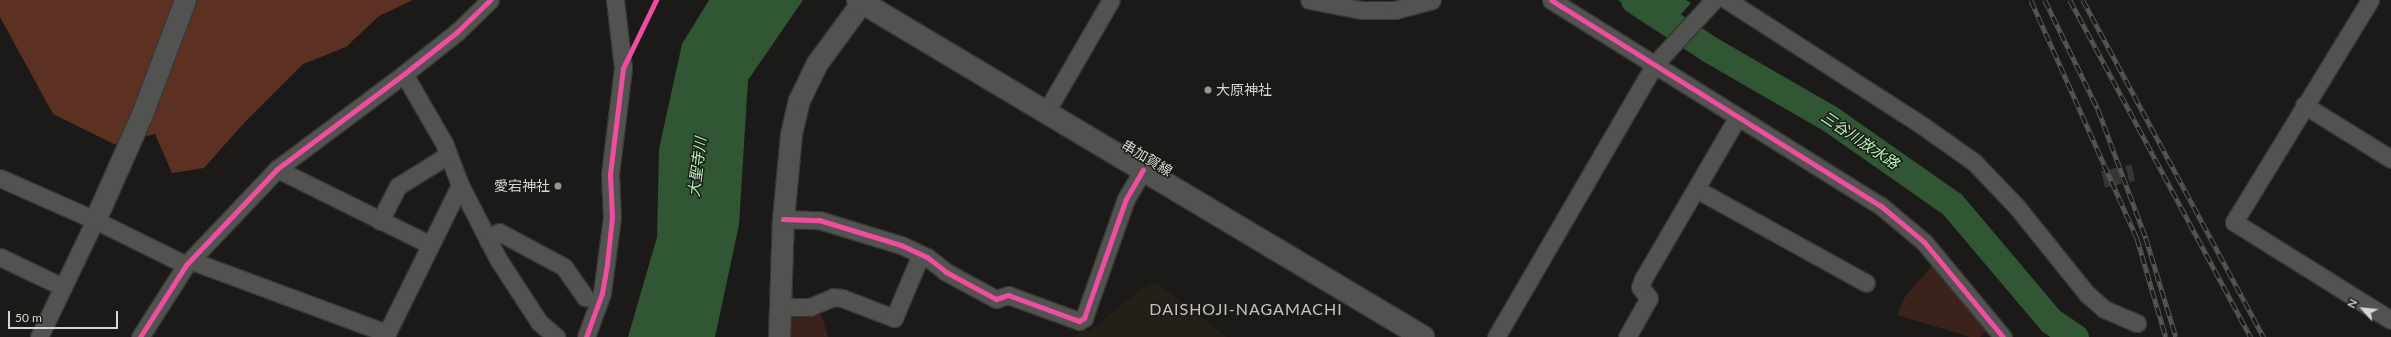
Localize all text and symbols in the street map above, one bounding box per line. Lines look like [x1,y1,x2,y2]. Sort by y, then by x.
place label: 大原神社 [1216,82,1272,98]
marker: 大原神社 [1203,85,1213,95]
water label: 三谷川放水路 [1818,107,1902,173]
water label: 大聖寺川 [684,136,710,198]
street label: 串加賀線 [1119,136,1175,180]
place label: 愛宕神社 [494,178,550,194]
marker: 愛宕神社 [553,181,563,191]
north arrow [2343,289,2383,329]
text: N [2344,297,2360,310]
district label: DAISHOJI-NAGAMACHI [1149,299,1343,319]
scale bar [10,303,120,329]
text: 50 m [15,310,42,325]

